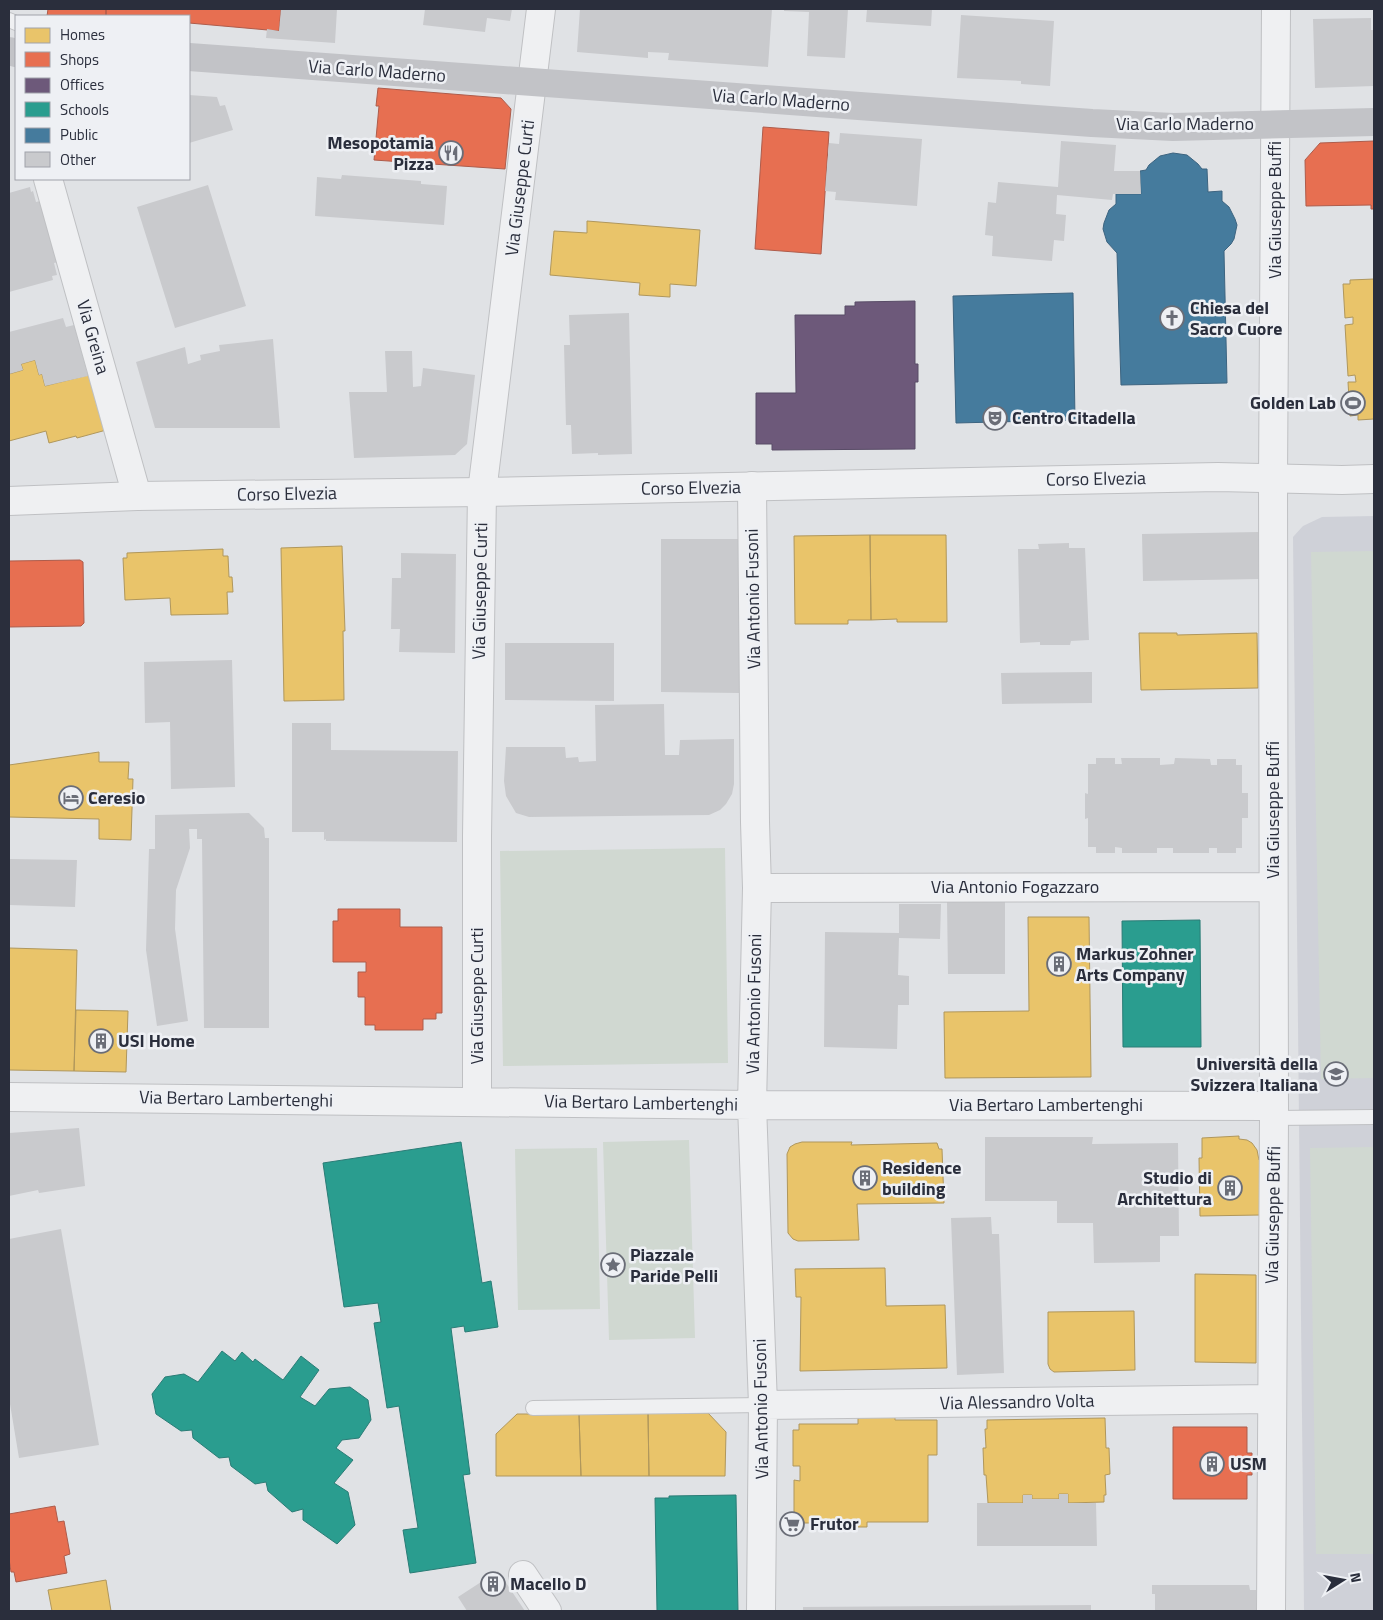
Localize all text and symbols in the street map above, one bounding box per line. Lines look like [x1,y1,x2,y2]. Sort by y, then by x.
legend [15,15,190,180]
text: Homes [60,23,105,46]
text: Shops [60,48,99,71]
street label: Via Carlo Maderno [307,52,447,89]
text: Offices [60,73,104,96]
street label: Via Carlo Maderno [711,81,851,118]
text: Schools [60,98,109,121]
street label: Via Carlo Maderno [1116,110,1254,137]
street label: Via Giuseppe Curti [498,118,541,258]
text: Public [60,123,98,146]
place label: Mesopotamia Pizza [327,129,434,177]
restaurant icon: Mesopotamia Pizza [438,140,464,166]
street label: Via Giuseppe Buffi [1261,141,1288,279]
text: Other [60,148,96,171]
place label: Chiesa del Sacro Cuore [1190,294,1282,342]
street label: Via Greina [70,296,117,377]
church icon: Chiesa del Sacro Cuore [1159,305,1185,331]
place label: Golden Lab [1250,389,1336,416]
sports icon: Golden Lab [1340,390,1366,416]
place label: Centro Citadella [1012,404,1136,431]
theatre icon: Centro Citadella [982,405,1008,431]
street label: Corso Elvezia [1046,464,1146,493]
street label: Corso Elvezia [641,473,741,502]
street label: Corso Elvezia [237,479,337,508]
street label: Via Giuseppe Curti [465,522,494,660]
street label: Via Antonio Fusoni [738,528,767,670]
street label: Via Giuseppe Buffi [1259,741,1286,879]
place label: Ceresio [88,784,145,811]
hotel icon: Ceresio [58,785,84,811]
street label: Via Antonio Fogazzaro [931,873,1099,900]
street label: Via Giuseppe Curti [463,927,490,1065]
street label: Via Antonio Fusoni [739,933,768,1075]
place label: Markus Zohner Arts Company [1076,940,1194,988]
building icon: Markus Zohner Arts Company [1046,951,1072,977]
place label: USI Home [118,1027,195,1054]
building icon: USI Home [88,1028,114,1054]
place label: Università della Svizzera Italiana [1191,1050,1318,1098]
school or university icon: Università della Svizzera Italiana [1323,1061,1349,1087]
street label: Via Bertaro Lambertenghi [139,1083,333,1114]
street label: Via Bertaro Lambertenghi [544,1087,738,1118]
street label: Via Bertaro Lambertenghi [949,1091,1143,1118]
street label: Via Giuseppe Buffi [1258,1146,1287,1284]
place label: Residence building [882,1154,962,1202]
place label: Studio di Architettura [1117,1164,1212,1212]
building icon: Residence building [852,1165,878,1191]
building icon: Studio di Architettura [1217,1175,1243,1201]
place label: Piazzale Paride Pelli [630,1241,718,1289]
place icon: Piazzale Paride Pelli [600,1252,626,1278]
street label: Via Antonio Fusoni [746,1338,775,1480]
street label: Via Alessandro Volta [939,1387,1095,1416]
place label: USM [1230,1450,1267,1477]
building icon: USM [1199,1451,1225,1477]
place label: Frutor [810,1510,859,1537]
supermarket icon: Frutor [779,1511,805,1537]
north arrow [1318,1555,1368,1605]
place label: Macello D [510,1570,587,1597]
building icon: Macello D [480,1571,506,1597]
text: N [1345,1571,1367,1584]

